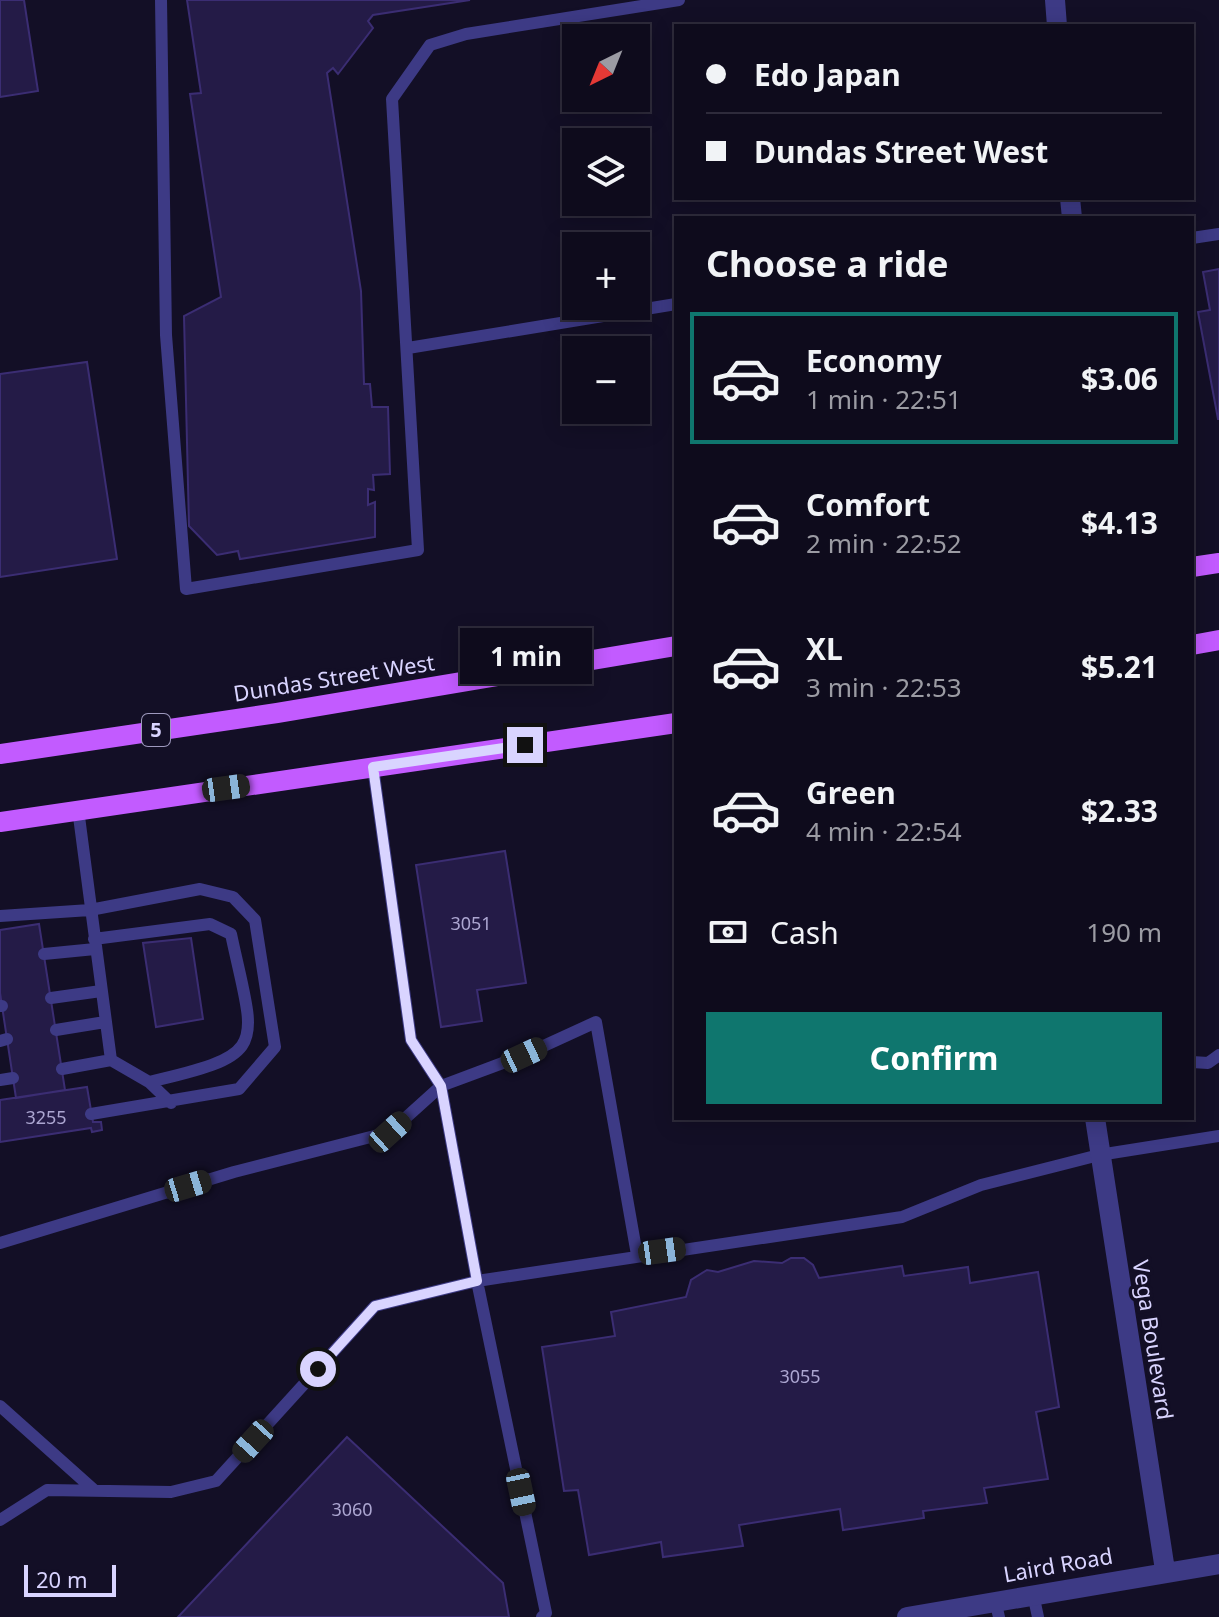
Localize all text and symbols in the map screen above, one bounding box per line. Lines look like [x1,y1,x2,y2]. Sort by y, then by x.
north arrow [562,24,650,112]
map controls [562,24,650,424]
text: Edo Japan [754,54,901,95]
button: layers [562,128,650,216]
text: Dundas Street West [754,131,1048,172]
button: + [562,232,650,320]
text: Choose a ride [706,239,948,288]
button: − [562,336,650,424]
text: Economy [806,340,942,381]
icon: car [710,342,782,414]
text: $3.06 [1081,358,1158,399]
text: 1 min · 22:51 [806,381,962,417]
text: Comfort [806,484,930,525]
icon: car [710,486,782,558]
text: $4.13 [1081,502,1158,543]
text: 2 min · 22:52 [806,525,962,561]
text: XL [806,628,843,669]
callout: 1 min [459,629,591,685]
icon: car [710,630,782,702]
text: 1 min [490,638,562,674]
street label: Dundas Street West [231,646,437,708]
text: $5.21 [1081,646,1158,687]
text: 3 min · 22:53 [806,669,962,705]
road number: 5 [142,714,170,746]
route end [507,727,543,763]
text: Green [806,772,896,813]
car [201,773,251,803]
icon: car [710,774,782,846]
text: $2.33 [1081,790,1158,831]
text: 4 min · 22:54 [806,813,962,849]
icon: cash [706,910,750,954]
house number: 3051 [450,911,492,935]
text: Cash [770,912,839,953]
text: 190 m [1086,914,1162,950]
button: Confirm [706,1012,1162,1104]
car [497,1034,551,1076]
house number: 3255 [25,1105,67,1129]
car [364,1107,416,1157]
car [162,1168,214,1204]
car [637,1236,687,1266]
street label: Vega Boulevard [1127,1258,1181,1422]
route start [300,1351,336,1387]
house number: 3055 [779,1364,821,1388]
car [228,1415,278,1467]
car [504,1466,538,1518]
house number: 3060 [331,1497,373,1521]
street label: Laird Road [1001,1540,1115,1588]
scale bar [24,1561,116,1597]
text: 20 m [36,1564,87,1594]

